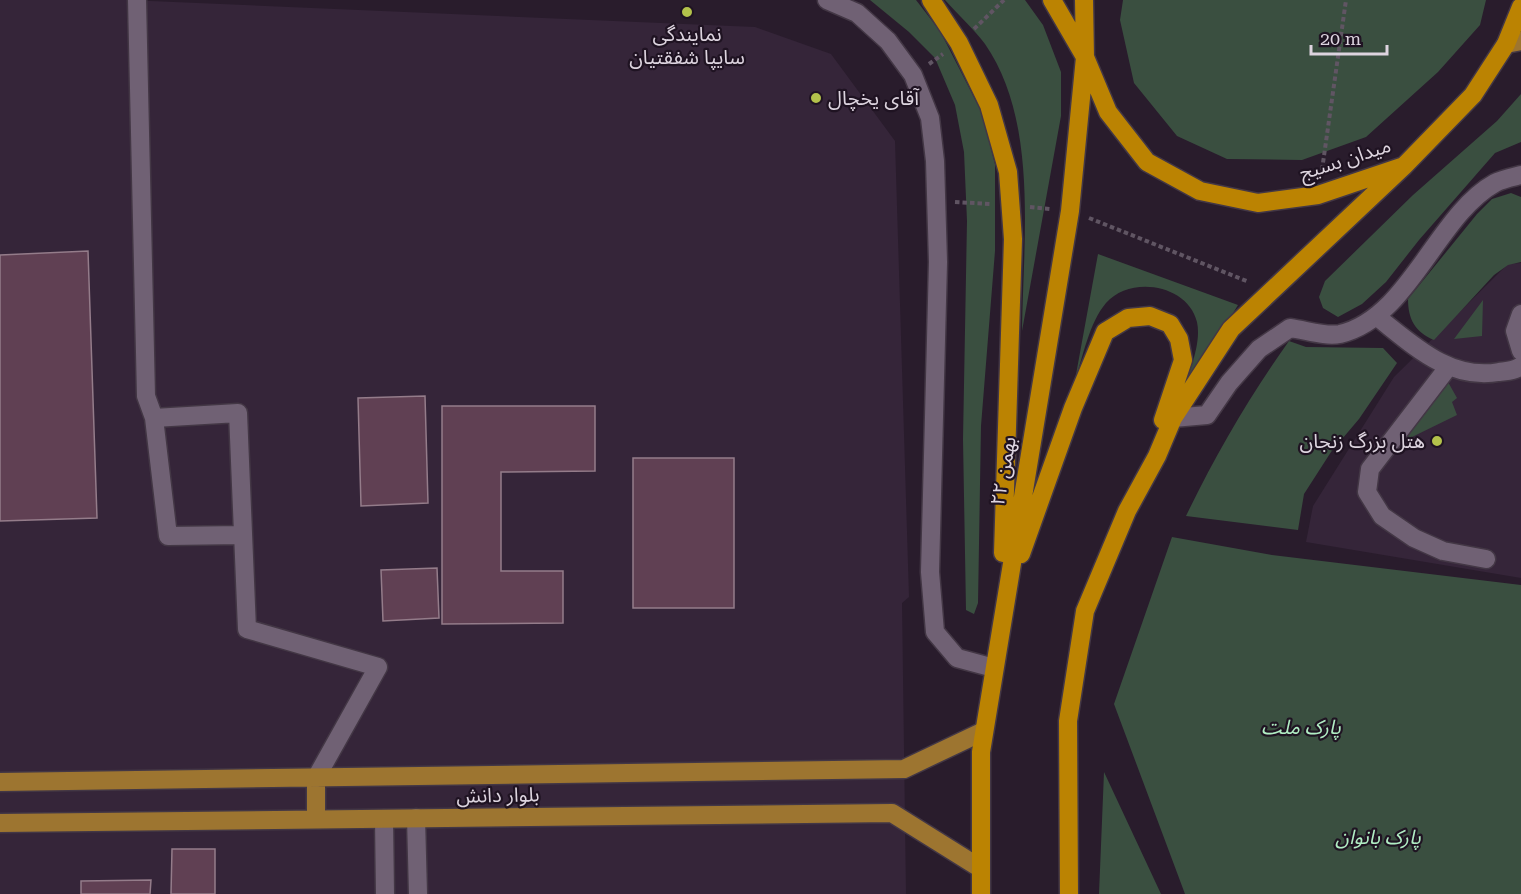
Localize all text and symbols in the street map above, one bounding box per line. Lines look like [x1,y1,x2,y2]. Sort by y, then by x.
marker: نمایندگی سایپا شفقتیان [680,5,694,19]
scale bar [1311,18,1388,56]
place label: نمایندگی سایپا شفقتیان [629,22,745,70]
text: 20 m [1320,28,1361,49]
place label: آقای یخچال [828,86,920,111]
marker: آقای یخچال [809,91,823,105]
street label: میدان بسیج [1296,133,1395,188]
place label: هتل بزرگ زنجان [1300,429,1425,453]
marker: هتل بزرگ زنجان [1430,434,1444,448]
street label: ۲۲ بهمن [985,435,1021,507]
park label: پارک ملت [1261,715,1341,740]
street label: بلوار دانش [456,782,540,808]
park label: پارک بانوان [1335,825,1421,850]

